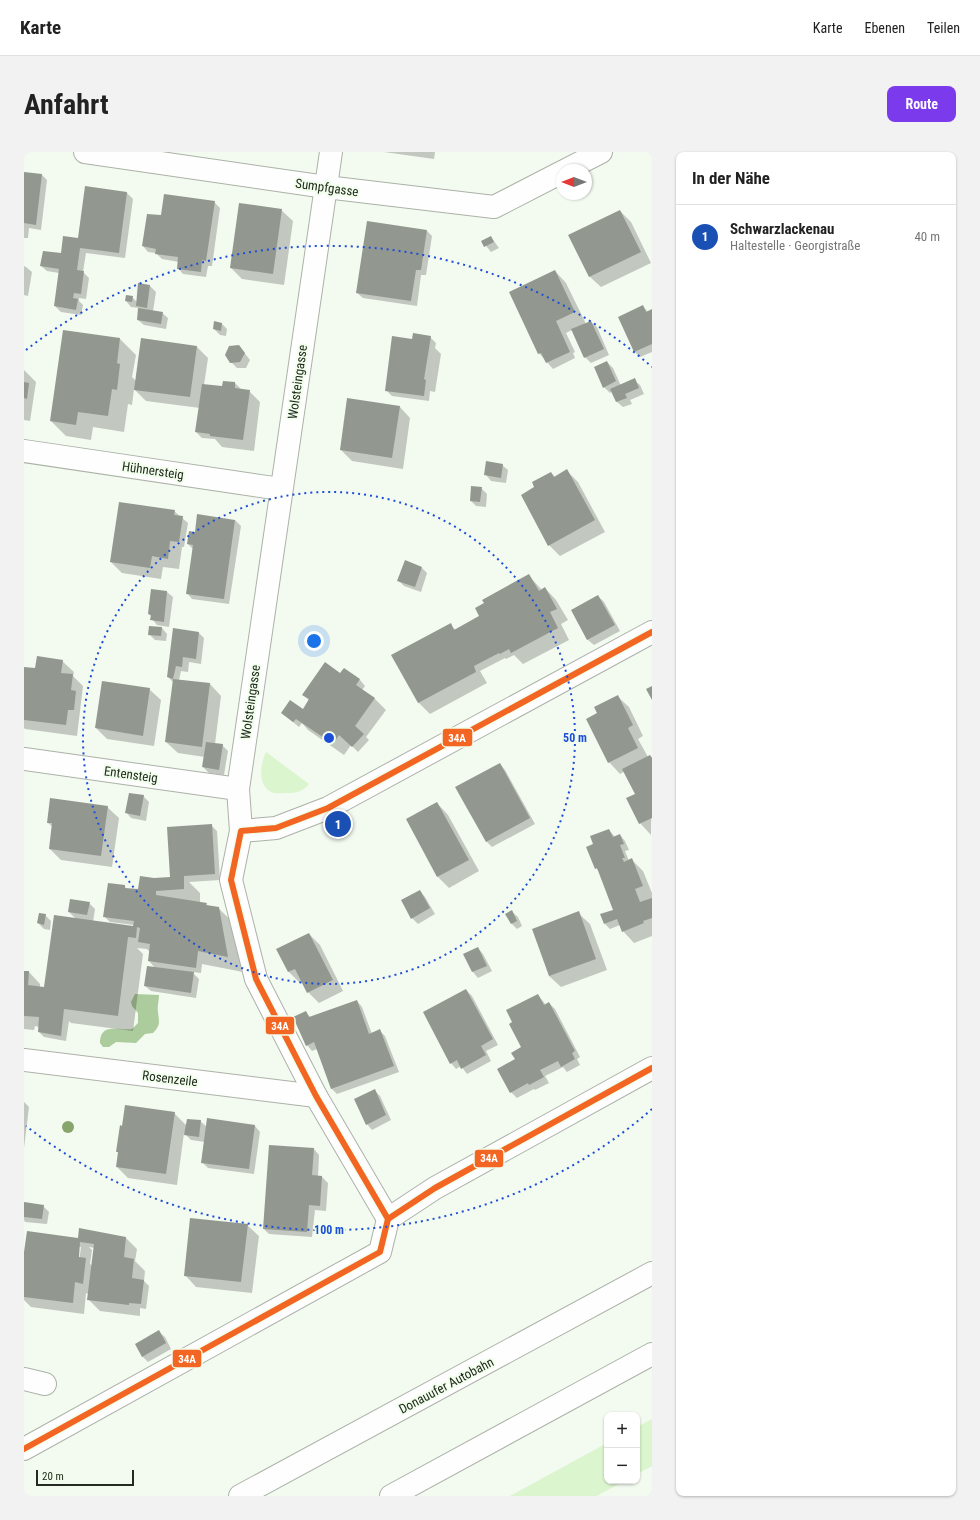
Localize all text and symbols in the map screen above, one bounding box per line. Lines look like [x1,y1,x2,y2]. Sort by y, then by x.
text: Karte [20,16,61,39]
text: Karte [813,20,842,36]
text: Ebenen [864,20,905,36]
text: Teilen [927,20,960,36]
button: Route [887,86,956,122]
text: Anfahrt [24,88,109,121]
north arrow [556,164,592,200]
text: In der Nähe [692,168,770,188]
street label: Sumpfgasse [294,176,360,199]
text: Schwarzlackenau [730,220,834,238]
text: 1 [702,229,708,244]
text: 40 m [914,229,940,244]
text: Haltestelle · Georgistraße [730,238,860,253]
street label: Wolsteingasse [285,344,310,420]
street label: Hühnersteig [121,459,185,482]
your location [304,631,324,651]
street label: Wolsteingasse [238,664,263,740]
line badge: 34A [442,728,473,747]
centre of rings [322,731,336,745]
text: 50 m [563,731,587,745]
text: 34A [448,732,466,745]
street label: Entensteig [103,763,159,786]
pin: 1 [325,809,351,839]
line badge: 34A [265,1016,295,1035]
text: 34A [271,1020,289,1033]
street label: Rosenzeile [141,1068,198,1089]
line badge: 34A [474,1149,504,1168]
text: 34A [480,1152,498,1165]
text: 100 m [314,1223,344,1237]
line badge: 34A [172,1349,202,1368]
text: 34A [178,1353,196,1366]
street label: Donauufer Autobahn [396,1354,496,1417]
map controls [604,1412,640,1484]
button: + [604,1412,640,1448]
button: − [604,1448,640,1484]
scale bar [36,1468,134,1487]
text: 20 m [42,1470,64,1483]

